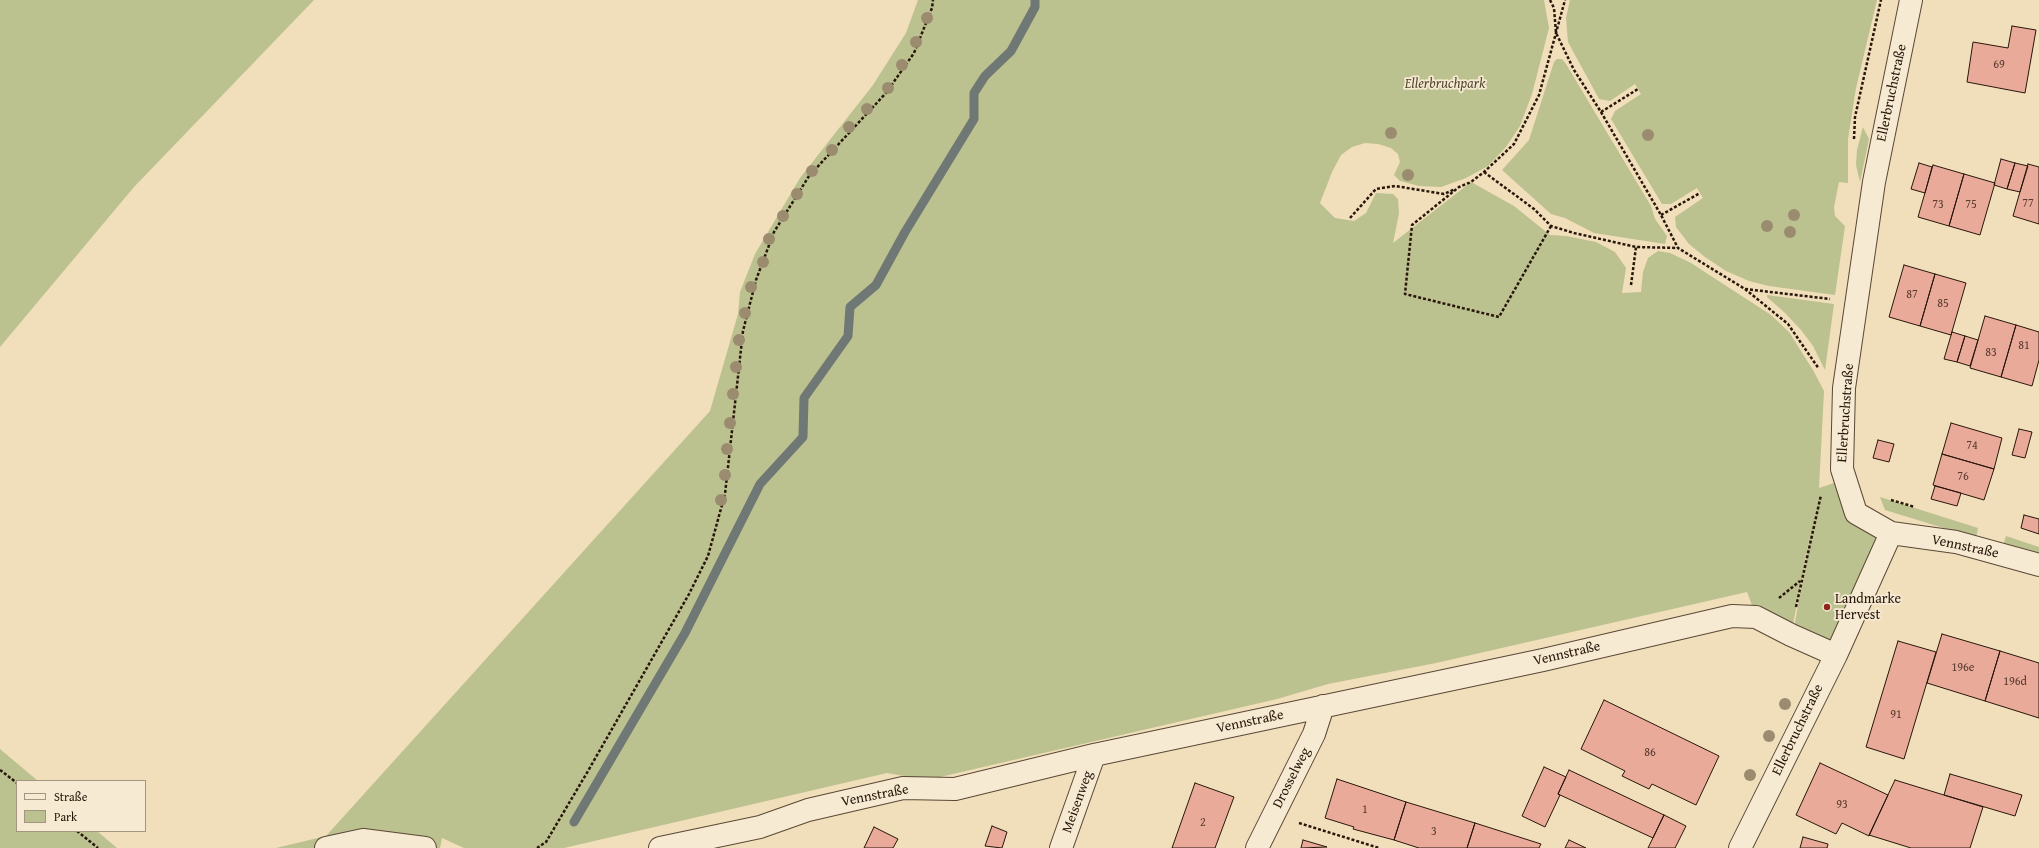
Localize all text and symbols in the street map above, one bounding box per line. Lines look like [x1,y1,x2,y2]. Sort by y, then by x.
street label: Ellerbruchstraße [1873,43,1911,143]
house number: 69 [1993,58,2005,72]
park label: Ellerbruchpark [1405,76,1485,92]
house number: 77 [2022,197,2034,211]
house number: 73 [1932,198,1944,212]
house number: 75 [1965,198,1977,212]
house number: 87 [1906,288,1918,302]
house number: 85 [1937,297,1949,311]
house number: 81 [2018,339,2030,353]
house number: 83 [1985,346,1997,360]
street label: Ellerbruchstraße [1834,363,1858,463]
house number: 74 [1966,439,1978,453]
house number: 76 [1957,470,1969,484]
street label: Vennstraße [1930,532,2000,562]
place label: Landmarke Hervest [1835,591,1901,624]
marker: Landmarke Hervest [1822,602,1832,612]
street label: Vennstraße [1532,638,1602,670]
house number: 196e [1952,661,1974,675]
house number: 196d [2003,675,2027,689]
street label: Ellerbruchstraße [1769,682,1827,778]
street label: Vennstraße [1215,707,1285,737]
house number: 91 [1890,708,1902,722]
street label: Drosselweg [1270,745,1314,811]
house number: 86 [1644,746,1656,760]
street label: Meisenweg [1059,769,1097,835]
legend [16,780,146,832]
street label: Vennstraße [840,781,910,811]
text: Straße [54,788,87,805]
house number: 93 [1836,798,1848,812]
house number: 1 [1362,803,1368,817]
text: Park [54,808,77,825]
house number: 2 [1200,816,1206,830]
house number: 3 [1431,825,1437,839]

